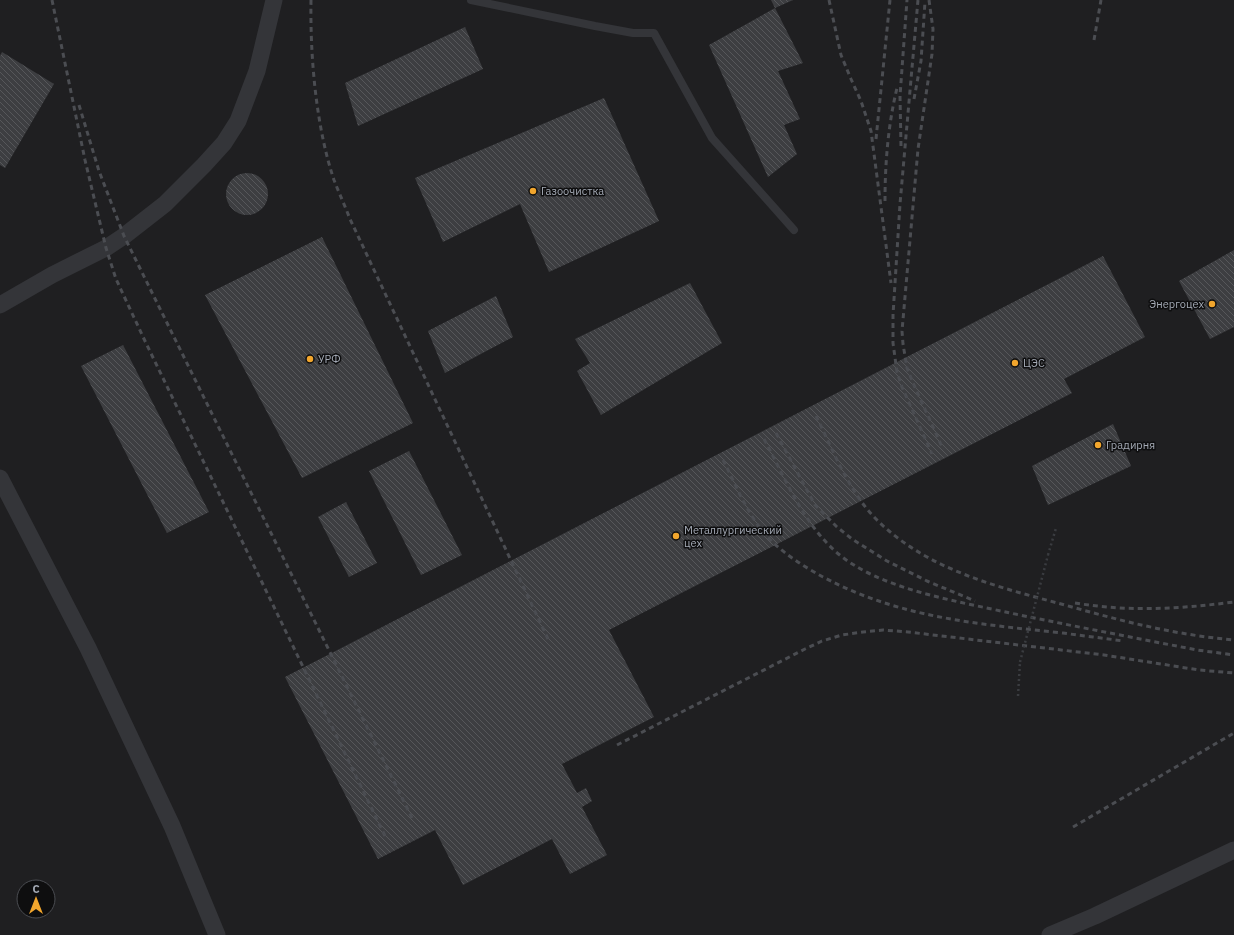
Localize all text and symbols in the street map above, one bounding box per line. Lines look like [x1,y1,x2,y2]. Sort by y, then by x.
place label: Газоочистка [541,184,604,198]
marker: Газоочистка [528,186,538,196]
place label: Энергоцех [1149,297,1204,311]
marker: Энергоцех [1207,299,1217,309]
place label: УРФ [318,352,341,366]
marker: УРФ [305,354,315,364]
place label: ЦЭС [1023,356,1045,370]
marker: ЦЭС [1010,358,1020,368]
place label: Градирня [1106,438,1155,452]
marker: Градирня [1093,440,1103,450]
place label: Металлургический цех [684,523,782,550]
marker: Металлургический цех [671,531,681,541]
north arrow [16,879,56,919]
text: С [32,882,40,896]

